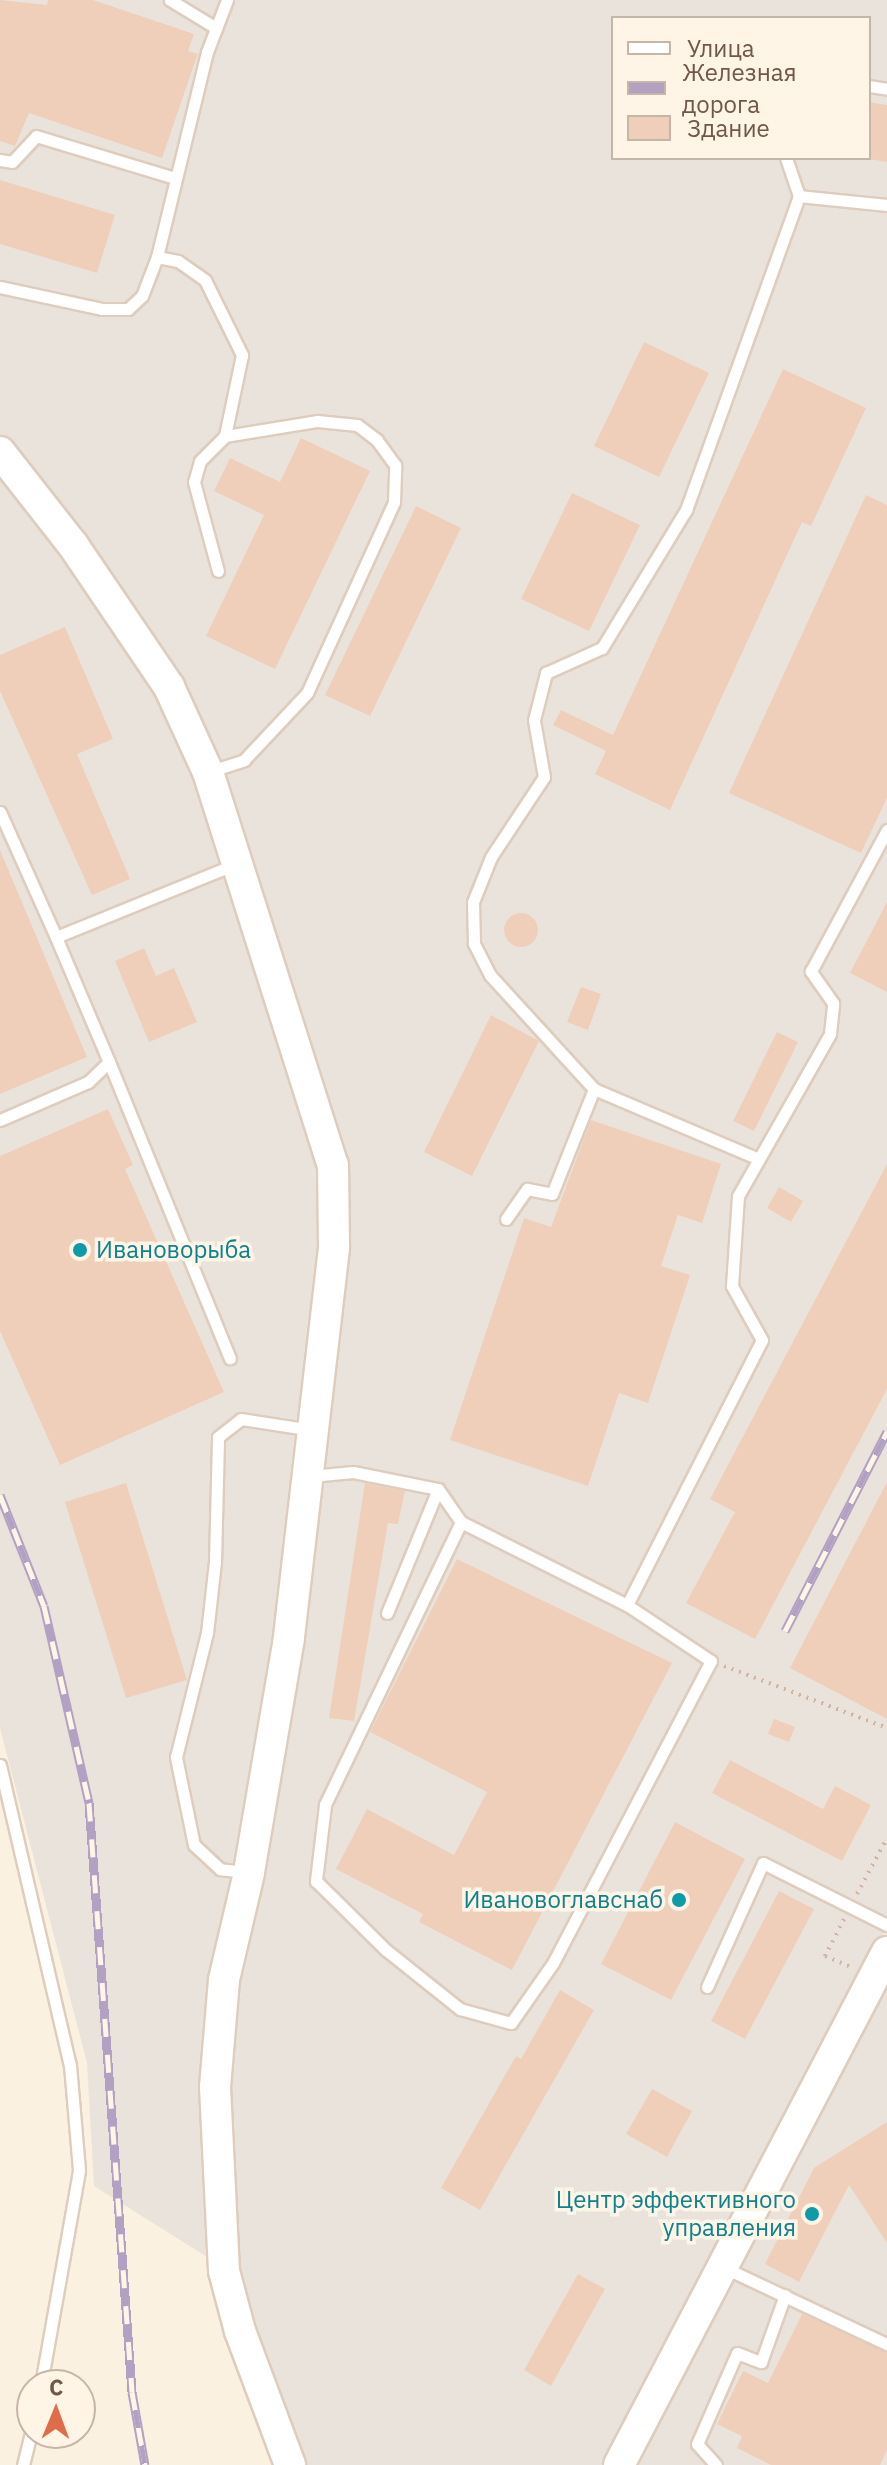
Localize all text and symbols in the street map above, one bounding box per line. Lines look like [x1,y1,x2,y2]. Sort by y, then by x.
legend [611,16,871,160]
text: Улица [687,32,755,64]
text: Железная дорога [682,56,797,120]
text: Здание [687,112,770,144]
place label: Ивановорыба [96,1236,251,1264]
marker: Ивановорыба [71,1241,89,1259]
place label: Ивановоглавснаб [463,1886,663,1914]
marker: Ивановоглавснаб [670,1891,688,1909]
place label: Центр эффективного управления [556,2186,796,2242]
marker: Центр эффективного управления [803,2205,821,2223]
north arrow [16,2369,96,2449]
text: С [49,2372,64,2401]

